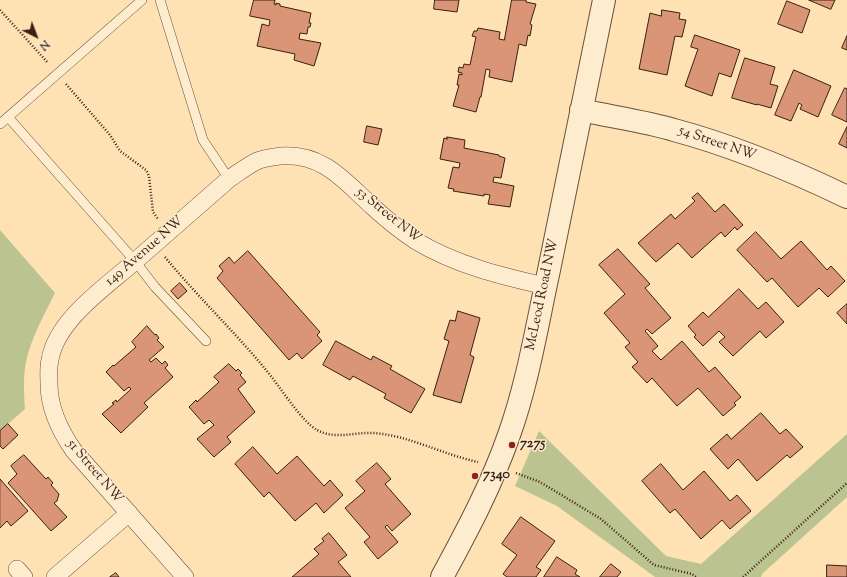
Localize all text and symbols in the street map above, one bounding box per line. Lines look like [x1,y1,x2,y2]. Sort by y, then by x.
north arrow [16,16,56,56]
text: N [35,36,53,54]
street label: 54 Street NW [676,123,758,165]
street label: 53 Street NW [352,185,424,247]
street label: 149 Avenue NW [103,214,187,290]
street label: McLeod Road NW [523,238,563,352]
street label: 51 Street NW [62,437,126,507]
place label: 7275 [520,437,545,453]
marker: 7275 [507,440,517,450]
place label: 7340 [483,468,510,484]
marker: 7340 [470,471,480,481]

